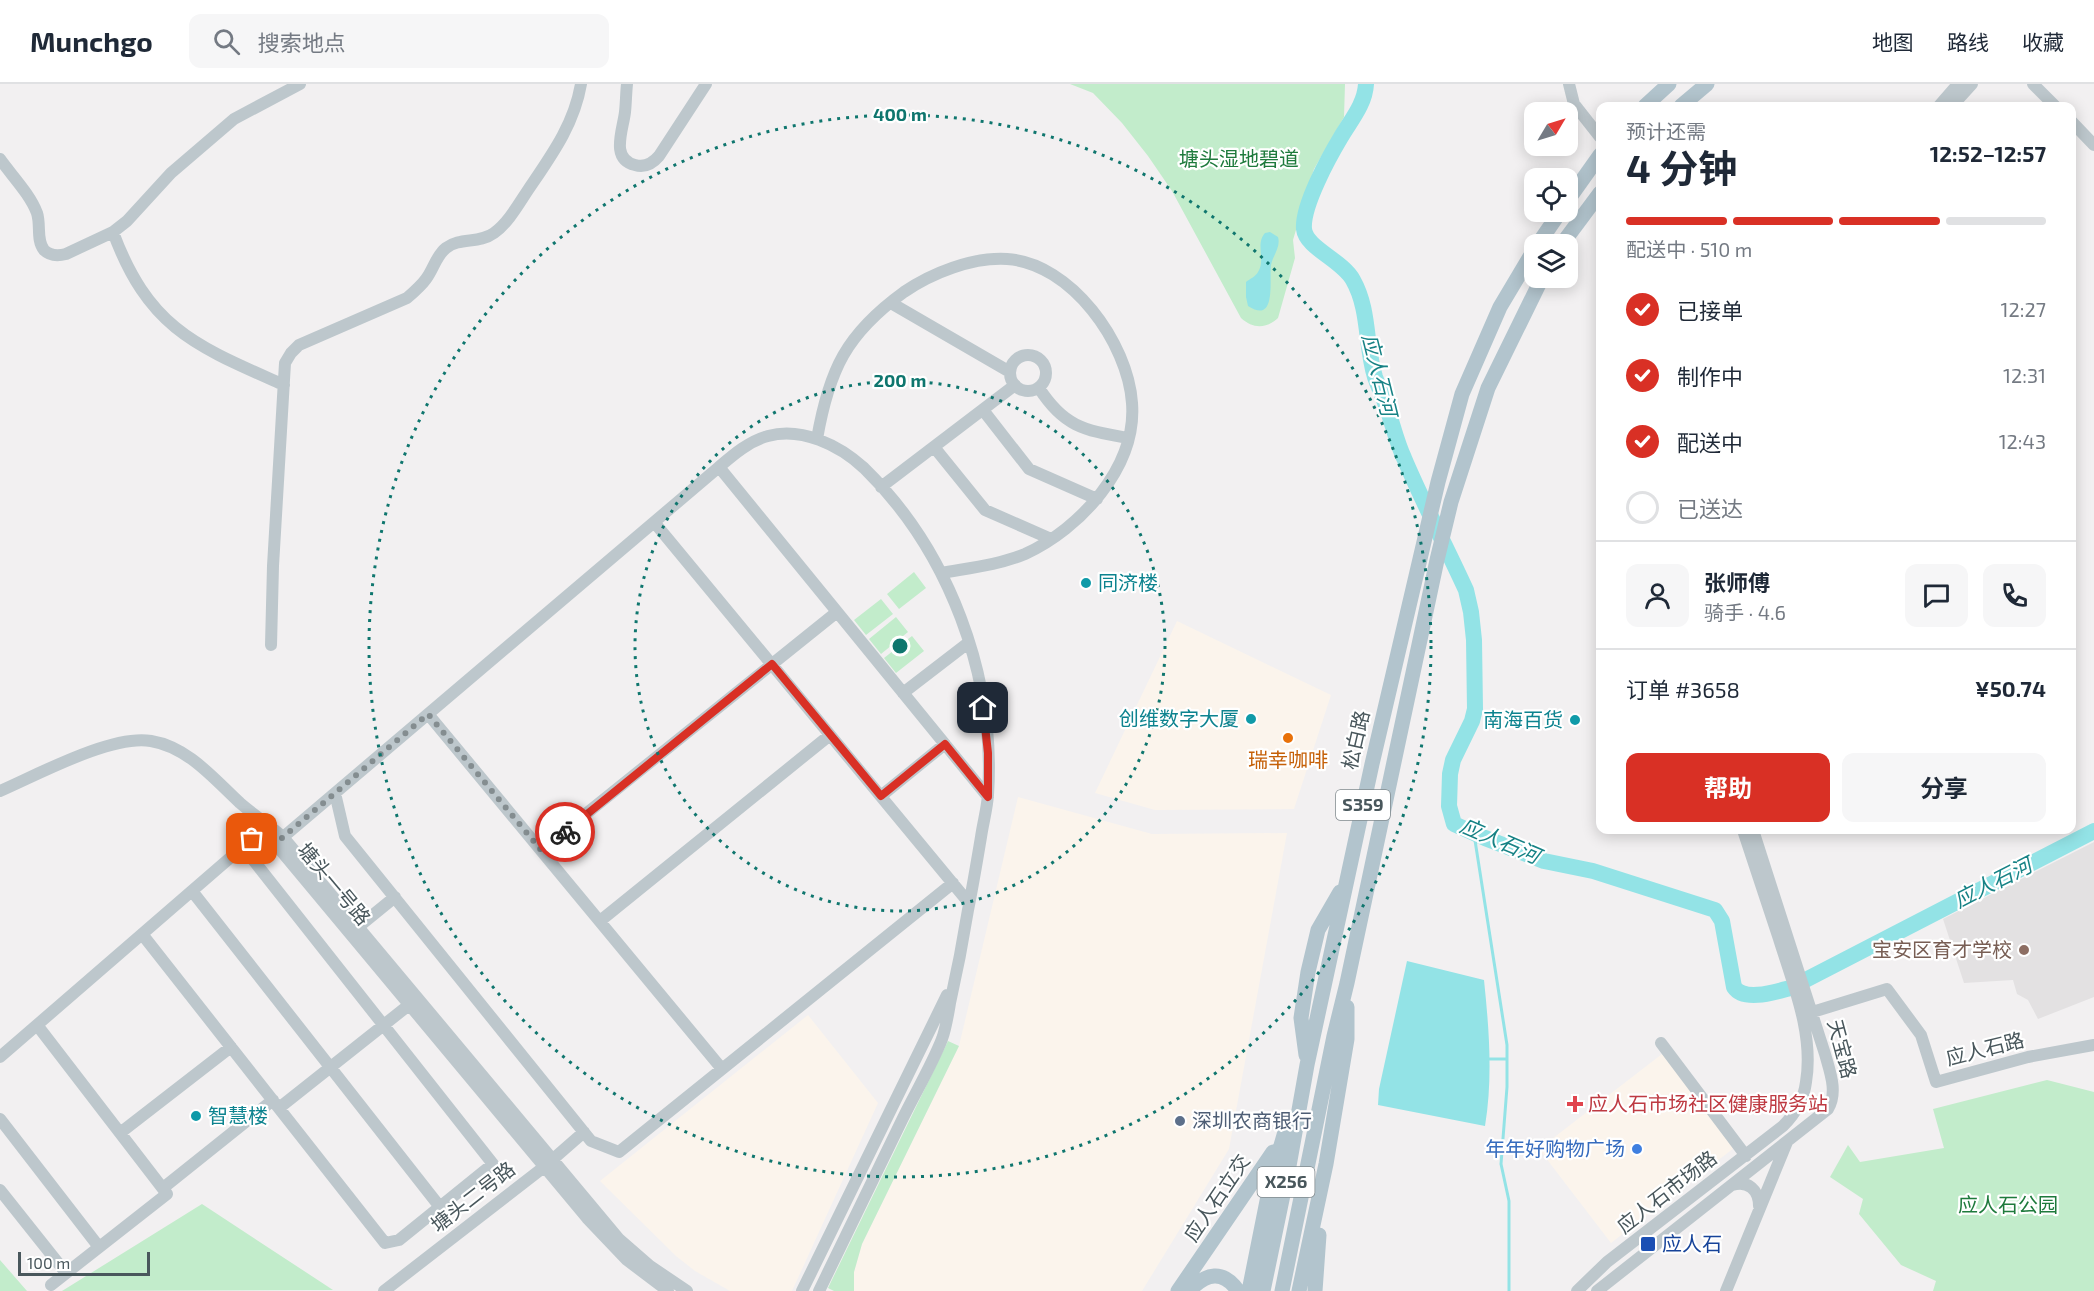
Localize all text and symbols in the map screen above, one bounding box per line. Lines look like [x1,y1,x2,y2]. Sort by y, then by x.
search box [189,14,609,68]
text: Munchgo [30,24,153,58]
icon: search [210,25,243,58]
text: 搜索地点 [258,29,346,55]
text: 地图 [1872,29,1914,54]
text: 路线 [1947,29,1989,54]
text: 收藏 [2022,29,2064,54]
north arrow [1524,102,1578,156]
map controls [1524,102,1578,288]
text: 400 m [873,103,927,125]
text: 预计还需 [1626,119,1706,143]
text: 12:52–12:57 [1930,140,2046,166]
text: 4 分钟 [1626,144,1737,191]
park label: 塘头湿地碧道 [1179,146,1299,170]
button: locate [1524,168,1578,222]
button: layers [1524,234,1578,288]
text: 配送中 · 510 m [1626,237,1752,261]
icon: check [1626,293,1659,326]
text: 已接单 [1677,297,1743,323]
text: 12:27 [2001,297,2046,321]
water label: 应人石河 [1358,331,1404,422]
icon: check [1626,359,1659,392]
text: 制作中 [1677,363,1743,389]
text: 12:31 [2003,363,2046,387]
text: 200 m [874,369,926,391]
icon: check [1626,425,1659,458]
text: 配送中 [1677,429,1743,455]
text: 12:43 [1999,429,2046,453]
text: 已送达 [1677,495,1743,521]
button: person [1626,564,1689,627]
button: chat [1905,564,1968,627]
button: phone [1983,564,2046,627]
text: 张师傅 [1704,569,1770,595]
place label: 同济楼 [1098,570,1158,594]
marker: 同济楼 [1079,576,1093,590]
text: 骑手 · 4.6 [1704,600,1786,624]
centre of rings [890,636,910,656]
text: ¥50.74 [1975,675,2046,701]
text: 订单 #3658 [1626,676,1740,702]
pin [957,682,1008,733]
icon: home [966,691,999,724]
place label: 创维数字大厦 [1119,706,1239,730]
place label: 南海百货 [1483,707,1563,731]
street label: 松白路 [1337,708,1373,772]
marker: 创维数字大厦 [1244,712,1258,726]
marker: 南海百货 [1568,713,1582,727]
marker: 瑞幸咖啡 [1281,731,1295,745]
place label: 瑞幸咖啡 [1248,747,1328,771]
button: 帮助 [1626,753,1830,822]
button: 分享 [1842,753,2046,822]
road number: S359 [1336,790,1390,820]
courier [535,802,595,862]
water label: 应人石河 [1457,812,1548,869]
pin [226,813,277,864]
icon: bike [549,816,582,849]
icon: bag [235,822,268,855]
street label: 塘头一号路 [293,837,376,929]
water label: 应人石河 [1949,850,2039,912]
place label: 宝安区育才学校 [1872,937,2012,961]
marker: 宝安区育才学校 [2017,943,2031,957]
street label: 天宝路 [1824,1017,1862,1081]
street label: 应人石路 [1943,1027,2026,1069]
place label: 应人石市场社区健康服务站 [1588,1091,1828,1115]
marker: 应人石市场社区健康服务站 [1566,1095,1584,1113]
place label: 智慧楼 [208,1103,268,1127]
place label: 深圳农商银行 [1192,1108,1312,1132]
marker: 智慧楼 [189,1109,203,1123]
marker: 深圳农商银行 [1173,1114,1187,1128]
place label: 年年好购物广场 [1485,1136,1625,1160]
marker: 年年好购物广场 [1630,1142,1644,1156]
street label: 应人石市场路 [1612,1145,1721,1238]
street label: 应人石立交 [1178,1149,1254,1246]
street label: 塘头二号路 [426,1156,519,1236]
road number: X256 [1258,1167,1314,1197]
park label: 应人石公园 [1958,1192,2058,1216]
place label: 应人石 [1662,1231,1722,1255]
marker: 应人石 [1639,1235,1657,1253]
scale bar [18,1249,150,1276]
text: 100 m [27,1253,70,1272]

